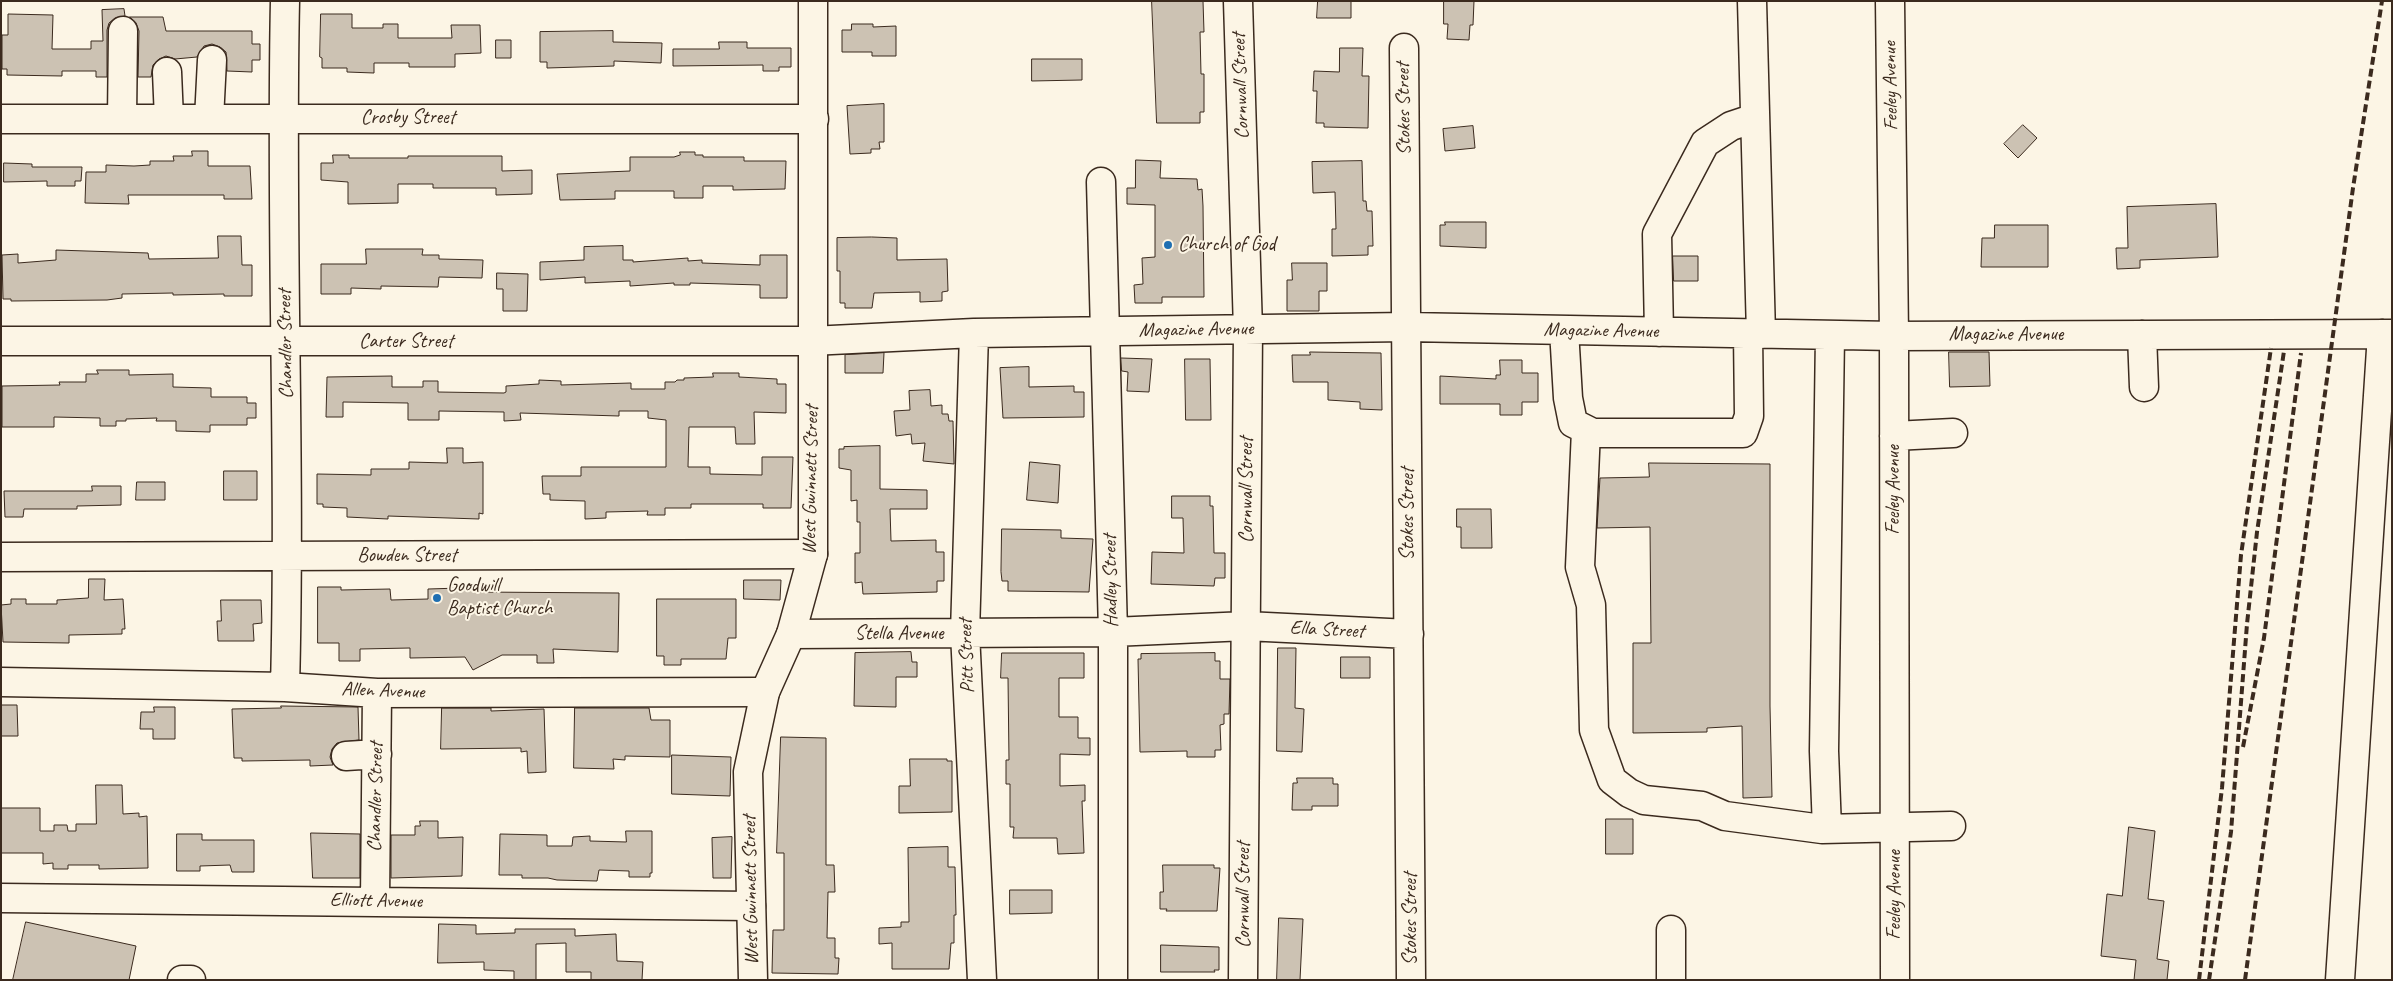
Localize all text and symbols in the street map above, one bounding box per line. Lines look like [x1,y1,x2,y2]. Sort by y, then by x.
street label: Cornwall Street [1227,33,1255,139]
street label: Feeley Avenue [1878,41,1904,131]
street label: Stokes Street [1391,62,1417,156]
street label: Crosby Street [361,106,455,130]
place label: Church of God [1178,233,1275,257]
marker: Church of God [1162,239,1174,251]
street label: Chandler Street [273,289,299,399]
street label: Magazine Avenue [1138,317,1254,343]
street label: Magazine Avenue [1543,318,1659,344]
street label: Magazine Avenue [1949,323,2063,347]
street label: Carter Street [359,330,453,354]
street label: West Gwinnett Street [798,405,824,555]
street label: Cornwall Street [1235,437,1259,543]
street label: Feeley Avenue [1882,445,1906,535]
street label: Stokes Street [1396,468,1420,560]
street label: Hadley Street [1098,534,1124,628]
street label: Bowden Street [357,544,457,568]
place label: Goodwill Baptist Church [447,574,552,621]
marker: Goodwill Baptist Church [431,592,443,604]
street label: Ella Street [1289,616,1365,644]
street label: Pitt Street [954,618,980,694]
street label: Stella Avenue [855,622,943,646]
street label: Allen Avenue [341,678,425,704]
street label: Chandler Street [363,742,389,852]
street label: West Gwinnett Street [738,815,764,965]
street label: Cornwall Street [1232,842,1256,948]
street label: Feeley Avenue [1883,850,1907,940]
street label: Stokes Street [1399,873,1423,965]
street label: Elliott Avenue [330,888,422,914]

